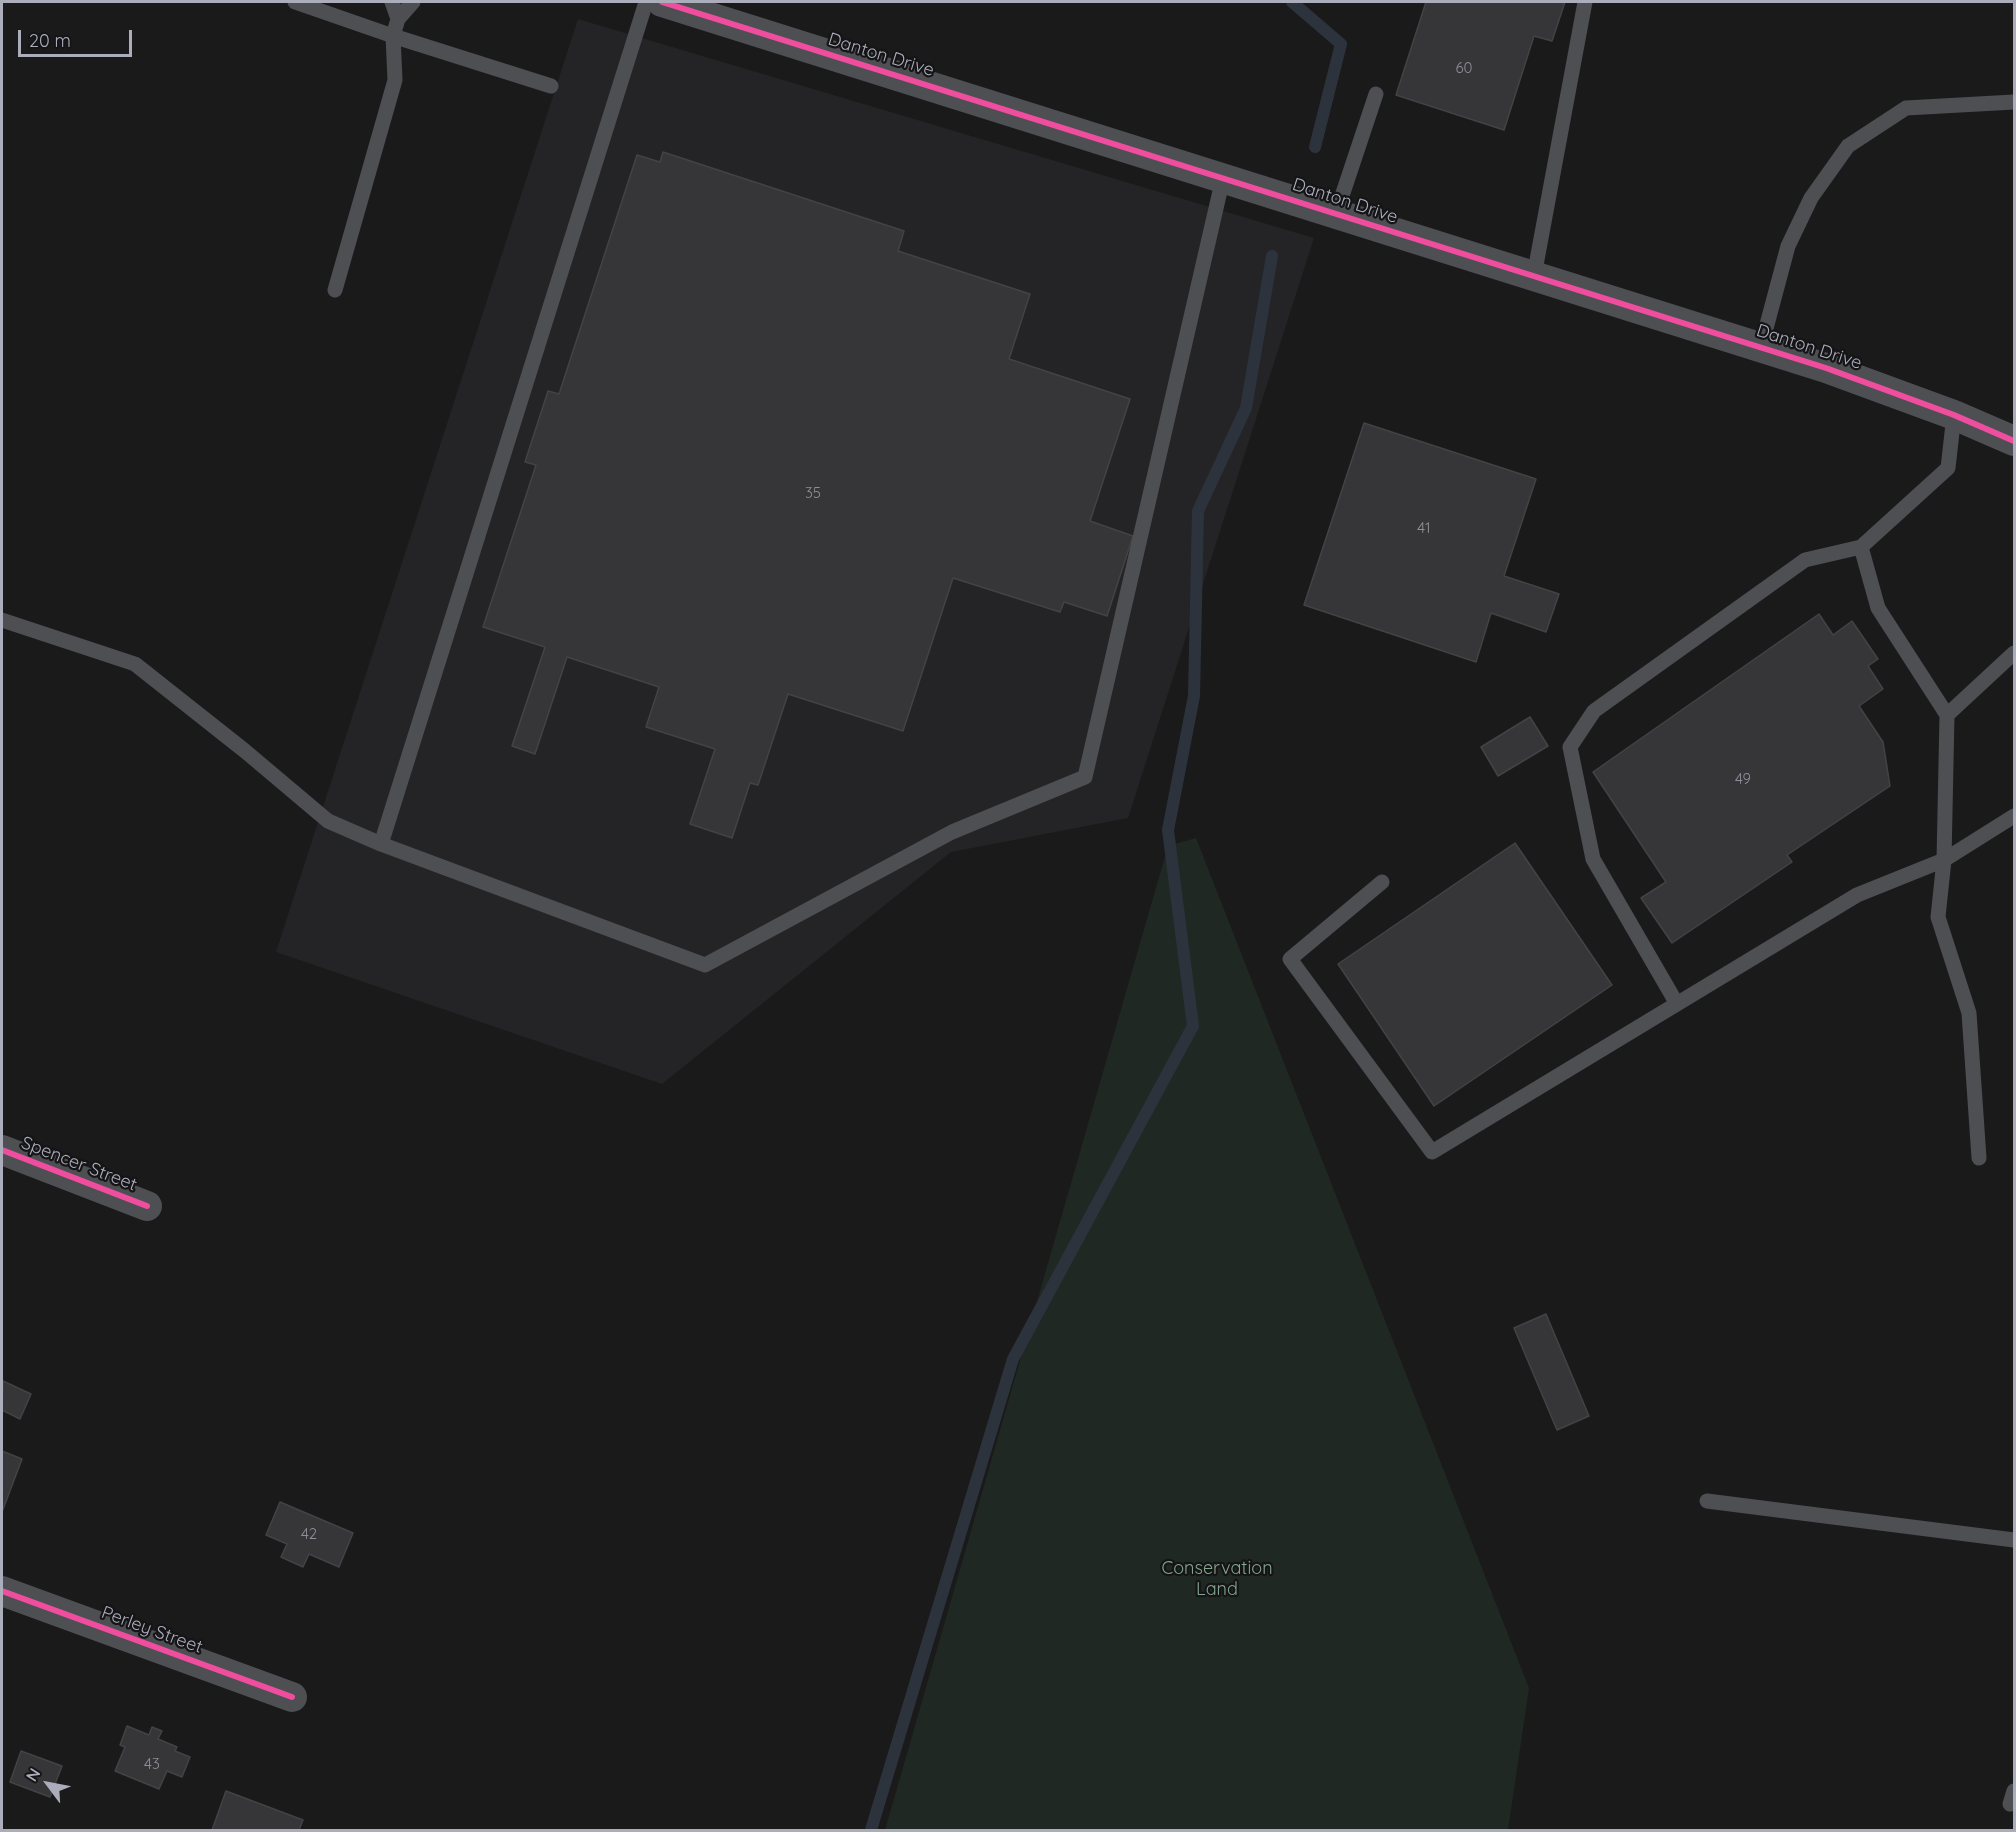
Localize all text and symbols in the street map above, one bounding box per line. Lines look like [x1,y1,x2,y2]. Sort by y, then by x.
scale bar [21,18,135,56]
text: 20 m [29,29,71,52]
street label: Danton Drive [825,29,937,81]
house number: 60 [1456,59,1472,77]
street label: Danton Drive [1289,174,1401,228]
street label: Danton Drive [1753,320,1865,374]
house number: 35 [805,484,821,502]
house number: 41 [1417,519,1431,537]
house number: 49 [1735,770,1751,788]
street label: Spencer Street [18,1132,140,1196]
house number: 42 [301,1525,317,1543]
park label: Conservation Land [1161,1558,1273,1600]
street label: Perley Street [98,1602,206,1658]
north arrow [18,1754,78,1814]
house number: 43 [144,1755,160,1773]
text: N [21,1764,44,1785]

